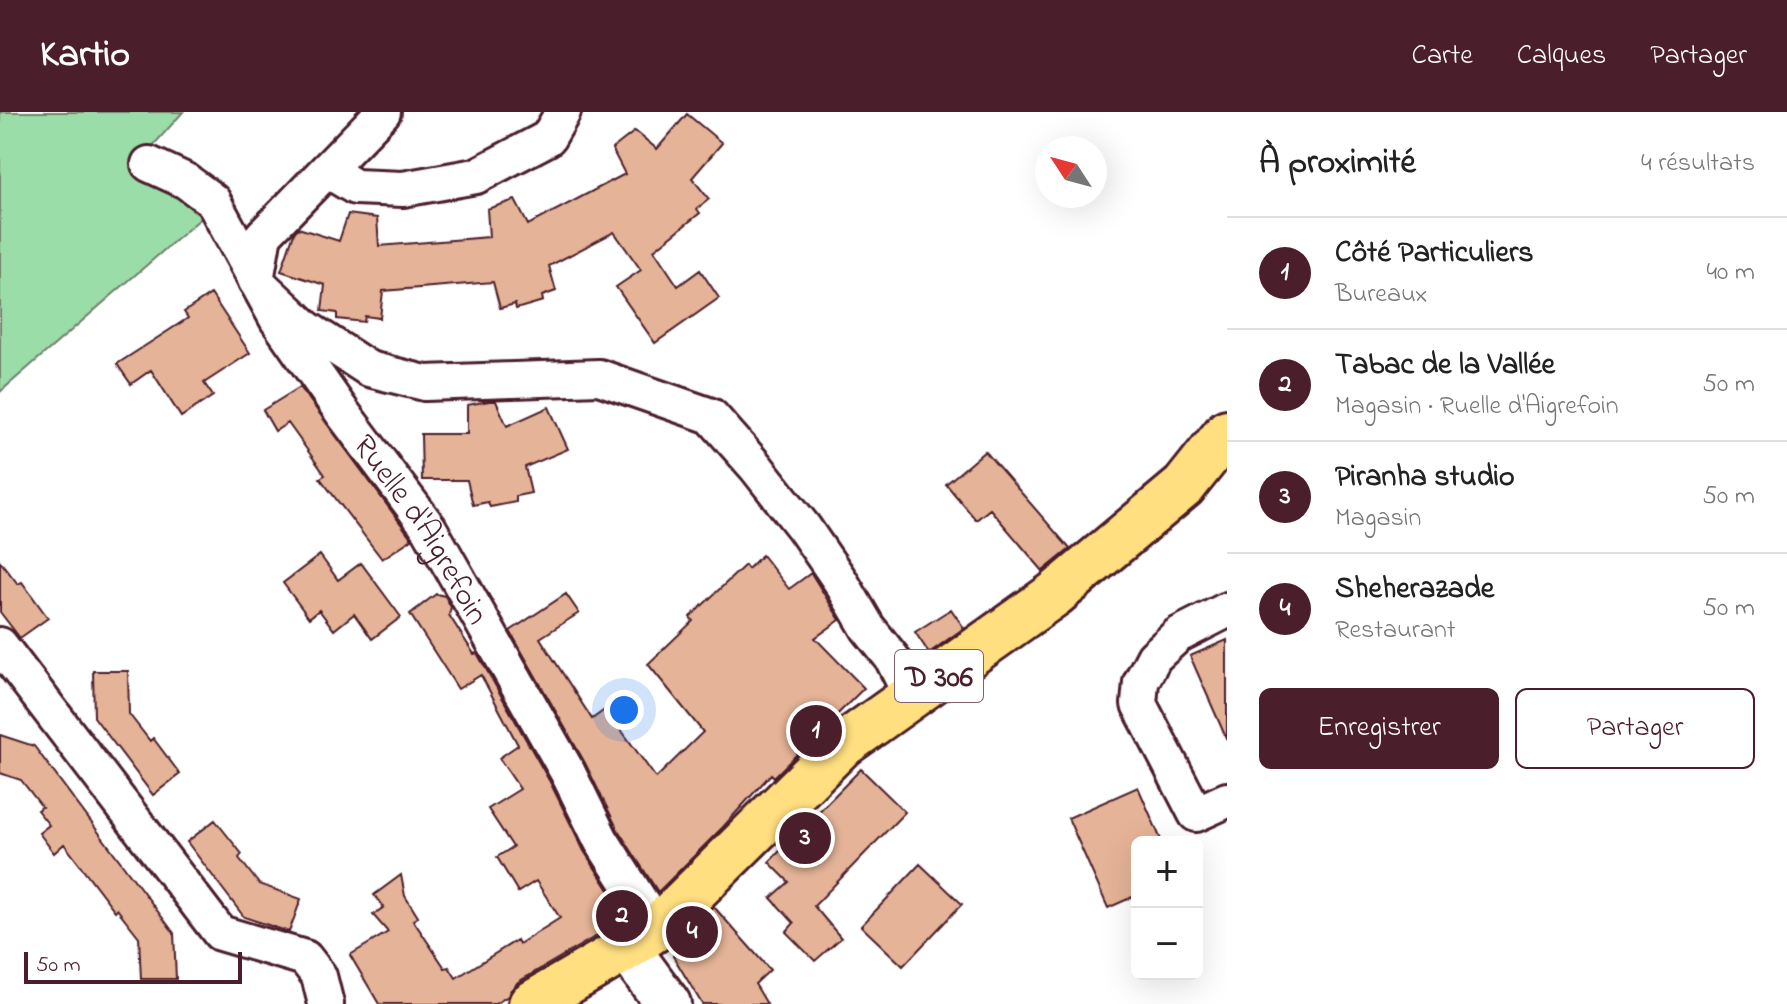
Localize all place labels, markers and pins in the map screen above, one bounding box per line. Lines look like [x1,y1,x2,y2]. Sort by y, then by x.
pin: 1 [790,701,842,761]
pin: 3 [779,808,831,868]
pin: 2 [596,886,648,946]
pin: 4 [666,902,718,962]

